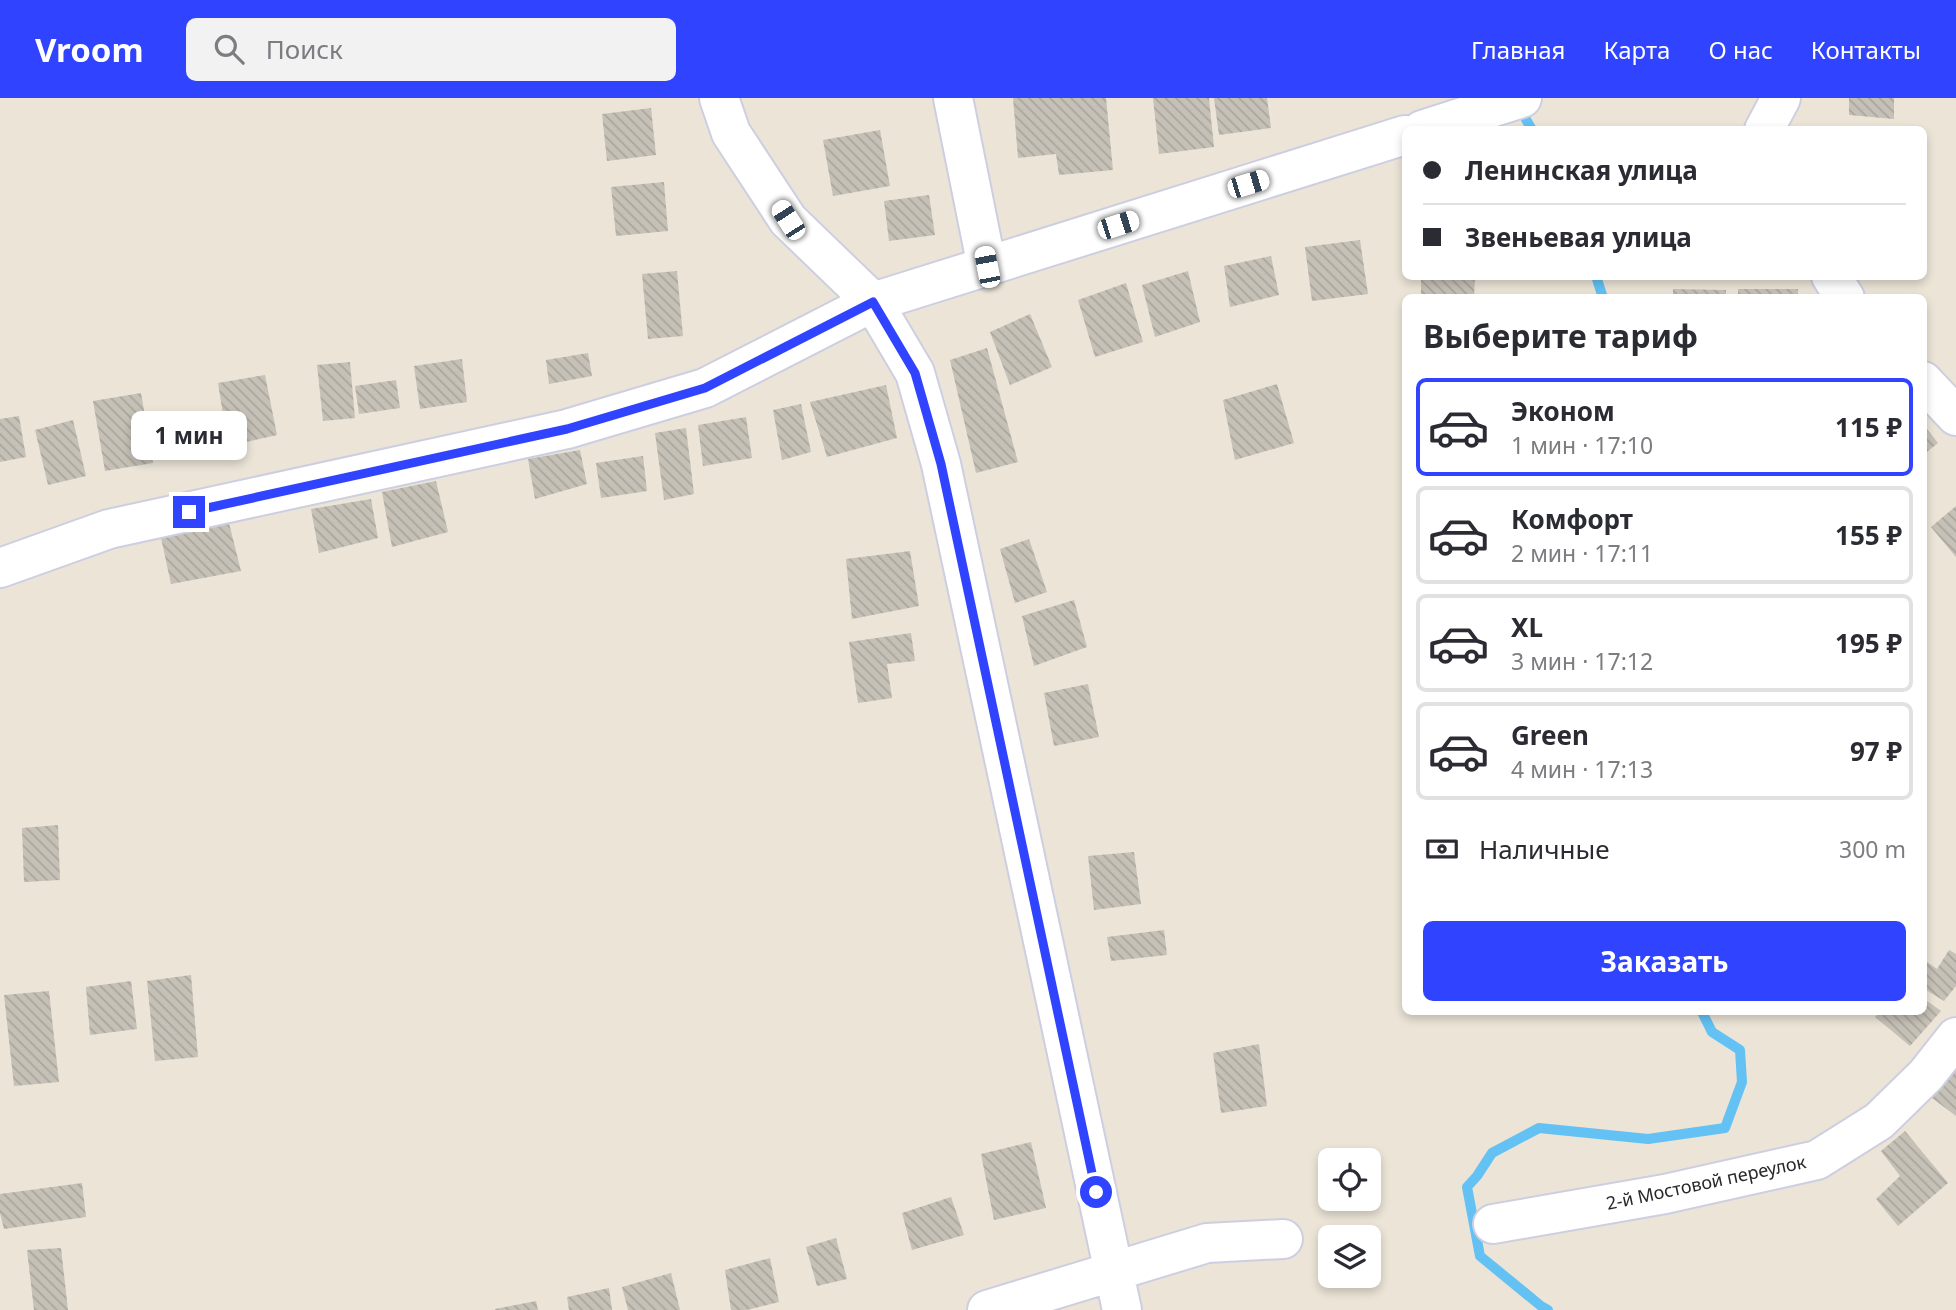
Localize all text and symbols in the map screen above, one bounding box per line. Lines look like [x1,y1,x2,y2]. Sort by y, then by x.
search box [186,18,676,81]
text: Vroom [35,27,144,72]
icon: search [210,30,248,68]
text: Поиск [266,31,343,67]
text: Главная [1471,33,1565,66]
text: Карта [1603,33,1670,66]
text: О нас [1708,33,1773,66]
text: Контакты [1811,33,1921,66]
text: Ленинская улица [1465,152,1698,188]
car [1225,168,1272,200]
car [768,197,809,243]
car [1095,209,1142,241]
text: Звеньевая улица [1465,219,1692,255]
car [973,244,1002,290]
text: Выберите тариф [1423,314,1698,357]
text: Эконом [1511,393,1615,429]
icon: car [1427,396,1490,459]
text: 115 ₽ [1835,409,1902,445]
callout: 1 мин [131,410,247,460]
text: 1 мин [155,419,223,451]
text: 1 мин · 17:10 [1511,429,1653,461]
route end [173,496,205,528]
text: Комфорт [1511,501,1633,537]
icon: car [1427,504,1490,567]
text: 155 ₽ [1835,517,1902,553]
text: 2 мин · 17:11 [1511,537,1653,569]
text: XL [1511,609,1543,645]
icon: car [1427,612,1490,675]
text: 195 ₽ [1835,625,1902,661]
text: 3 мин · 17:12 [1511,645,1653,677]
text: Green [1511,717,1589,753]
icon: car [1427,720,1490,783]
text: 97 ₽ [1850,733,1902,769]
text: 4 мин · 17:13 [1511,753,1653,785]
icon: cash [1423,830,1461,868]
text: Наличные [1479,831,1610,867]
text: 300 m [1839,833,1906,865]
button: Заказать [1423,921,1906,1001]
map controls [1318,1148,1381,1288]
button: locate [1318,1148,1381,1211]
street label: 2-й Мостовой переулок [1604,1149,1808,1215]
route start [1080,1176,1112,1208]
button: layers [1318,1225,1381,1288]

